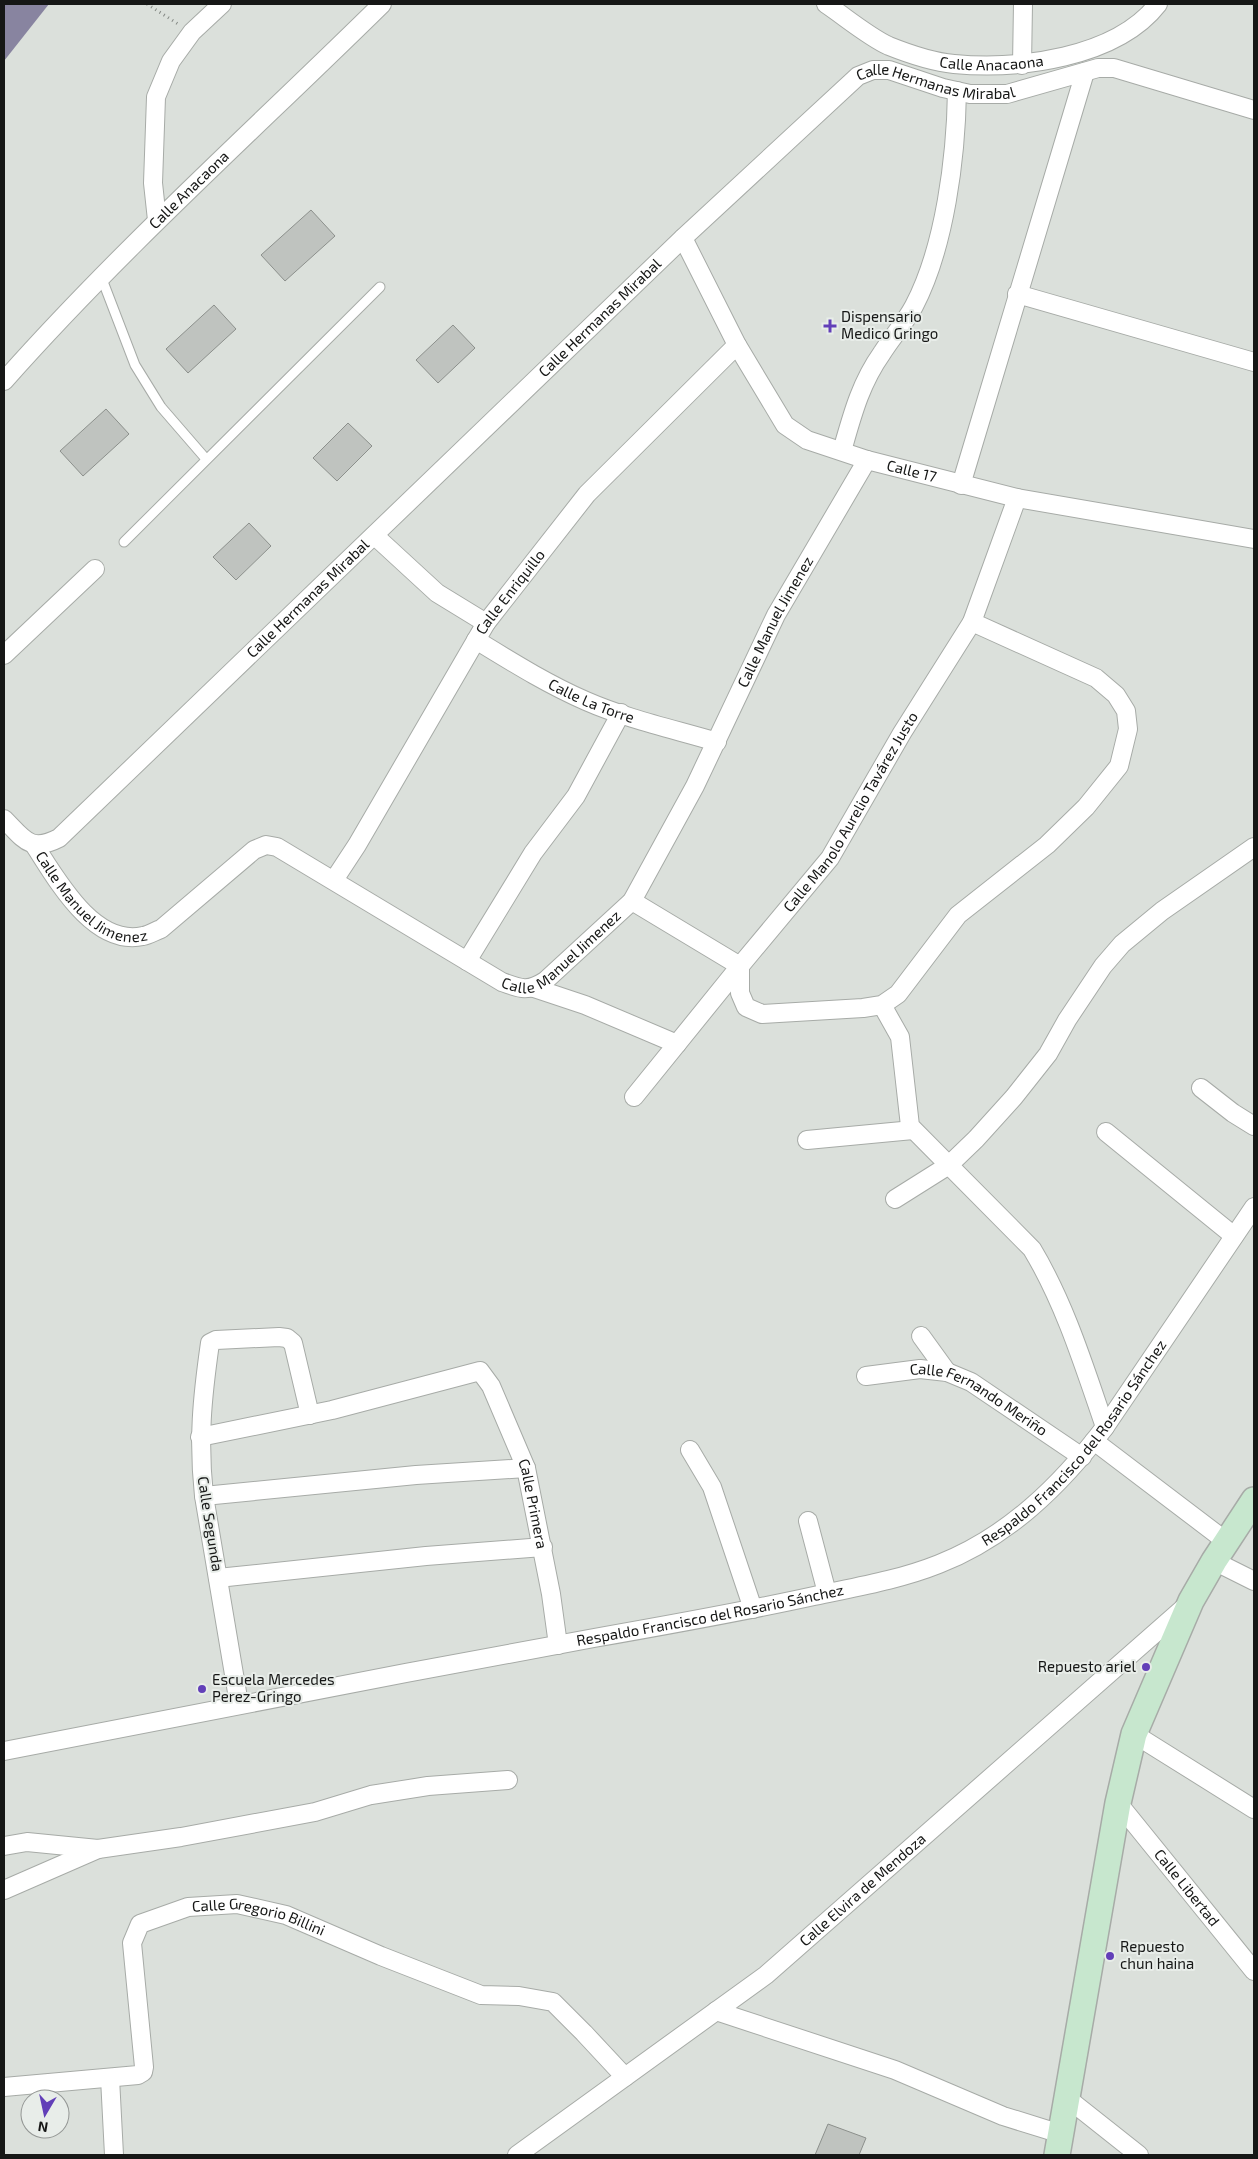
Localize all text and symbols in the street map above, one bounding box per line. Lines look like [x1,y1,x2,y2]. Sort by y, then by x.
street label: Calle Anacaona [938,51,1045,73]
street label: Calle Hermanas Mirabal [853,60,1017,103]
street label: Calle Anacaona [145,147,232,232]
street label: Calle Hermanas Mirabal [534,254,665,380]
place label: Dispensario Medico Gringo [841,307,938,342]
marker: Dispensario Medico Gringo [823,319,837,333]
street label: Calle 17 [885,455,939,485]
street label: Calle Hermanas Mirabal [242,534,373,661]
street label: Calle Enriquillo [471,546,548,637]
street label: Calle Manuel Jimenez [733,553,817,690]
street label: Calle La Torre [546,674,637,726]
street label: Calle Manolo Aurelio Tavárez Justo [779,708,921,915]
street label: Calle Manuel Jimenez [33,847,149,945]
street label: Calle Manuel Jimenez [499,906,624,996]
street label: Respaldo Francisco del Rosario Sánchez [978,1336,1169,1549]
street label: Calle Fernando Meriño [909,1359,1051,1439]
street label: Calle Primera [515,1456,552,1550]
street label: Calle Segunda [195,1475,227,1573]
street label: Respaldo Francisco del Rosario Sánchez [575,1580,845,1649]
place label: Repuesto ariel [1038,1657,1137,1675]
marker: Repuesto ariel [1140,1661,1152,1673]
place label: Escuela Mercedes Perez-Gringo [212,1670,335,1705]
marker: Escuela Mercedes Perez-Gringo [196,1683,208,1695]
street label: Calle Elvira de Mendoza [795,1829,929,1949]
street label: Calle Libertad [1151,1845,1224,1929]
street label: Calle Gregorio Billini [191,1894,328,1939]
place label: Repuesto chun haina [1120,1937,1194,1972]
marker: Repuesto chun haina [1104,1950,1116,1962]
north arrow [20,2089,70,2139]
text: N [37,2118,49,2137]

